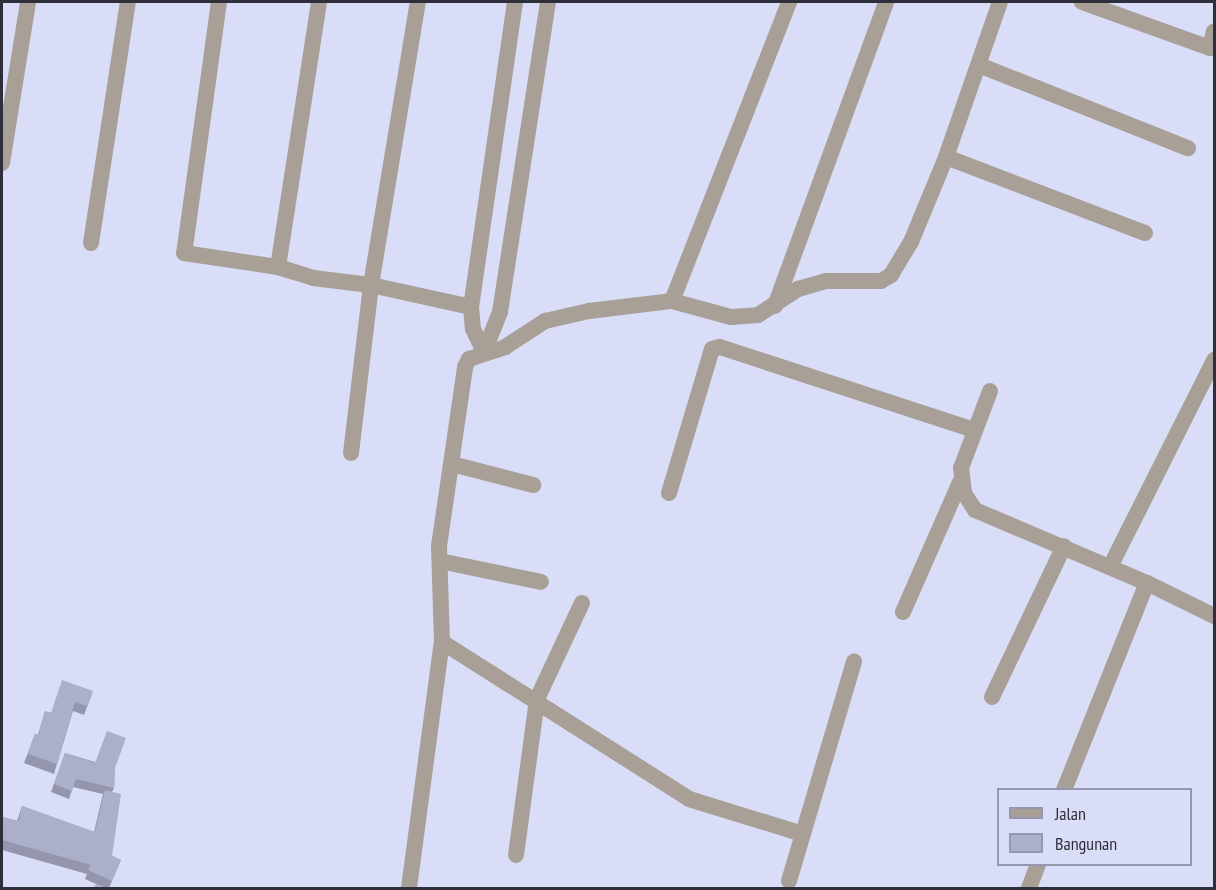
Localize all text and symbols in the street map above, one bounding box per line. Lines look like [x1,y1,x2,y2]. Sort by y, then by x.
legend [997,788,1192,866]
text: Jalan [1055,802,1086,825]
text: Bangunan [1055,832,1117,855]

